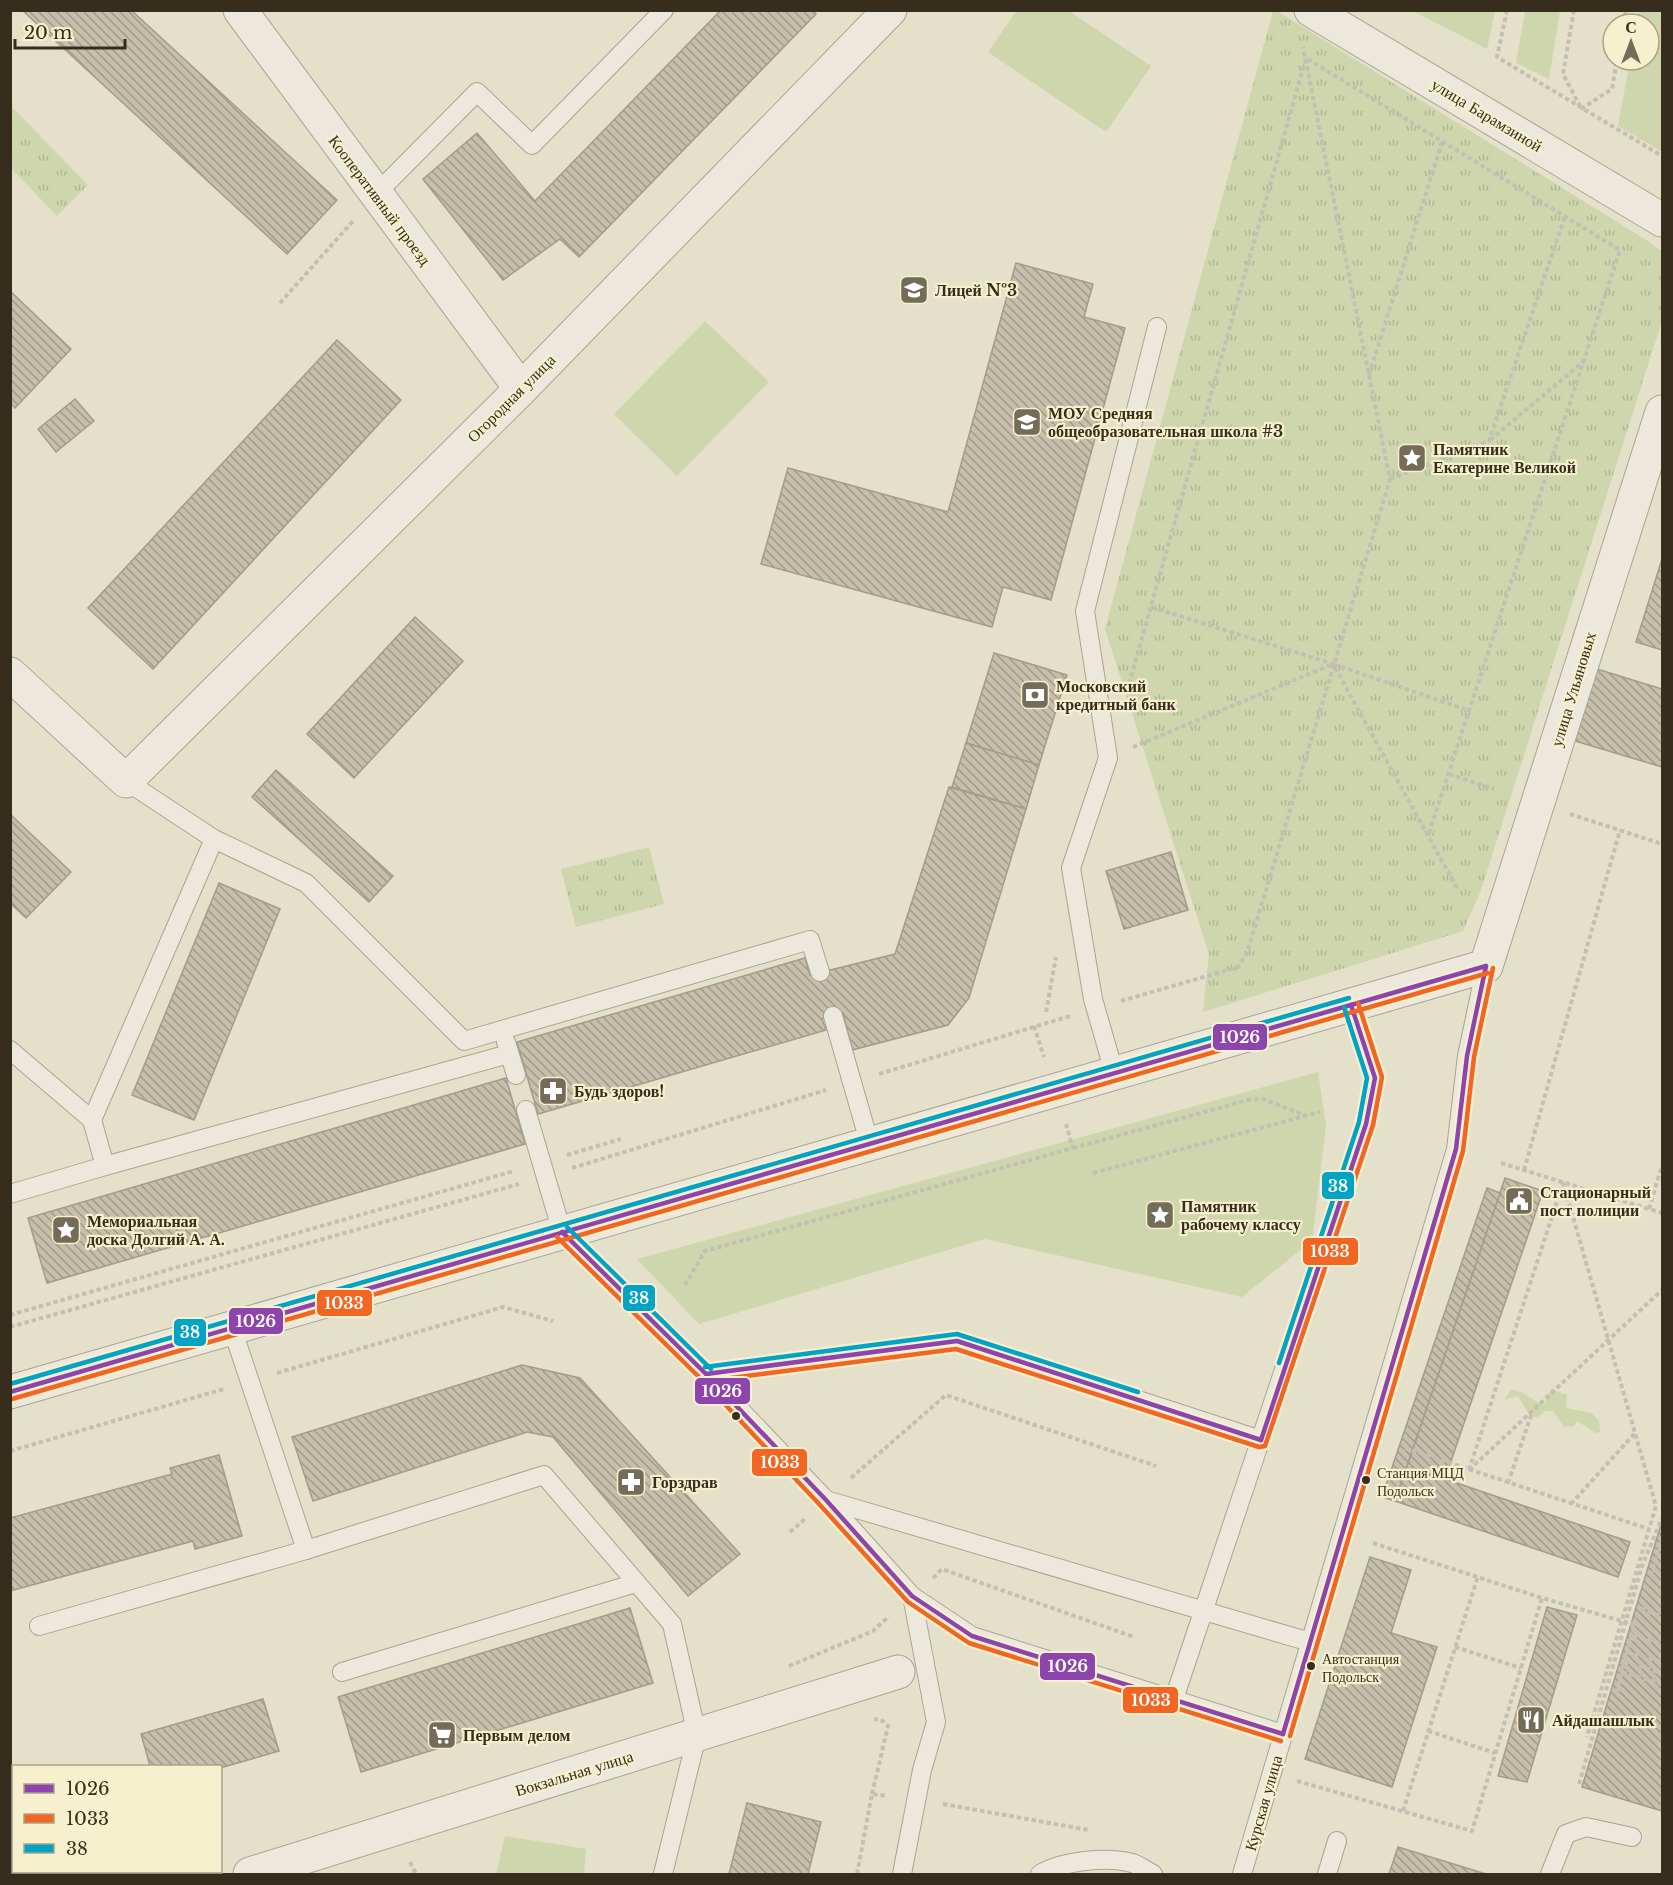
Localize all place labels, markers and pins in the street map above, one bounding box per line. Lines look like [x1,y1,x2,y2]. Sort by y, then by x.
school or university icon: Лицей №3 [898,274,930,306]
place label: Лицей №3 [935,280,1017,300]
place label: МОУ Средняя общеобразовательная школа #3 [1048,403,1283,441]
school or university icon: МОУ Средняя общеобразовательная школа #3 [1011,406,1043,438]
place label: Памятник Екатерине Великой [1433,439,1576,477]
place icon: Памятник Екатерине Великой [1396,442,1428,474]
place label: Московский кредитный банк [1056,676,1177,714]
bank icon: Московский кредитный банк [1019,679,1051,711]
pharmacy icon: Будь здоров! [537,1075,569,1107]
place label: Будь здоров! [574,1081,664,1101]
place label: Стационарный пост полиции [1540,1182,1651,1220]
public building icon: Стационарный пост полиции [1503,1185,1535,1217]
place label: Памятник рабочему классу [1181,1196,1301,1234]
place icon: Памятник рабочему классу [1144,1199,1176,1231]
place label: Мемориальная доска Долгий А. А. [87,1211,225,1249]
place icon: Мемориальная доска Долгий А. А. [50,1214,82,1246]
unlabelled marker [730,1410,742,1422]
place label: Станция МЦД Подольск [1377,1464,1464,1500]
pharmacy icon: Горздрав [615,1466,647,1498]
place label: Горздрав [652,1472,718,1492]
marker: Станция МЦД Подольск [1360,1474,1372,1486]
place label: Автостанция Подольск [1322,1650,1400,1686]
marker: Автостанция Подольск [1305,1660,1317,1672]
restaurant icon: Айдашашлык [1515,1704,1547,1736]
place label: Айдашашлык [1552,1710,1655,1730]
supermarket icon: Первым делом [426,1719,458,1751]
place label: Первым делом [463,1725,571,1745]

